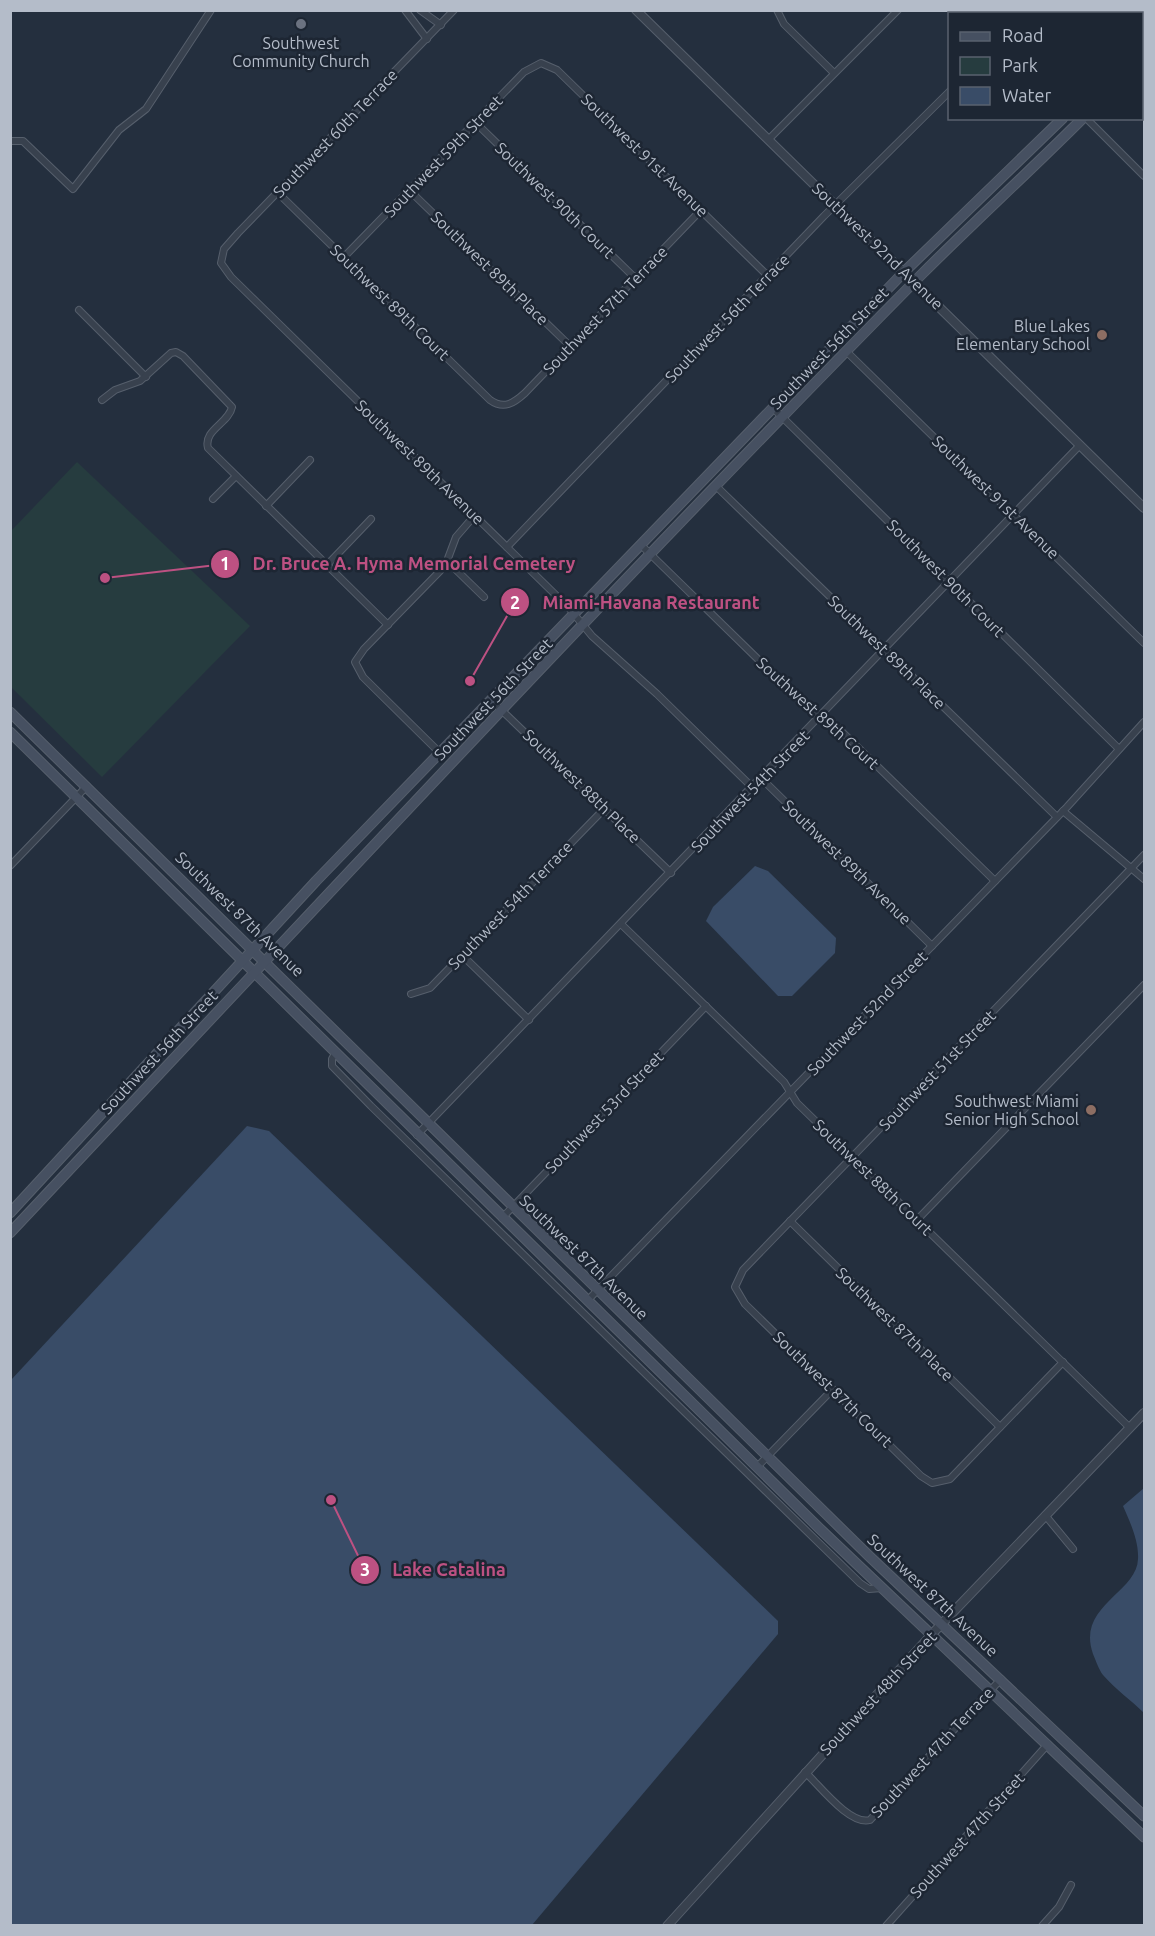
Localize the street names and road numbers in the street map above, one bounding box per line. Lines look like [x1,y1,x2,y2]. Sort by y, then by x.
street label: Southwest 60th Terrace [269,65,401,201]
street label: Southwest 91st Avenue [578,90,712,220]
street label: Southwest 59th Street [380,91,506,221]
street label: Southwest 90th Court [492,139,619,262]
street label: Southwest 92nd Avenue [809,179,947,313]
street label: Southwest 89th Place [428,207,552,329]
street label: Southwest 89th Court [327,241,454,364]
street label: Southwest 57th Terrace [539,242,671,378]
street label: Southwest 56th Terrace [661,250,793,386]
street label: Southwest 56th Street [766,283,892,413]
street label: Southwest 89th Avenue [352,396,488,528]
street label: Southwest 91st Avenue [929,432,1063,562]
street label: Southwest 90th Court [884,516,1009,641]
street label: Southwest 89th Place [825,591,949,713]
street label: Southwest 56th Street [430,634,556,764]
street label: Southwest 89th Court [753,653,883,773]
street label: Southwest 88th Place [520,725,644,847]
street label: Southwest 54th Street [687,726,813,856]
street label: Southwest 89th Avenue [779,796,915,928]
street label: Southwest 54th Terrace [444,837,576,973]
street label: Southwest 87th Avenue [172,848,308,980]
street label: Southwest 52nd Street [803,947,931,1079]
street label: Southwest 56th Street [97,986,221,1117]
street label: Southwest 51st Street [875,1006,1000,1134]
street label: Southwest 53rd Street [541,1047,667,1177]
street label: Southwest 88th Court [810,1116,937,1239]
street label: Southwest 87th Avenue [516,1191,652,1323]
street label: Southwest 87th Place [833,1263,957,1385]
street label: Southwest 87th Court [770,1328,897,1451]
street label: Southwest 87th Avenue [864,1530,1002,1660]
street label: Southwest 48th Street [816,1627,940,1758]
street label: Southwest 47th Terrace [867,1683,997,1821]
street label: Southwest 47th Street [906,1768,1028,1901]

